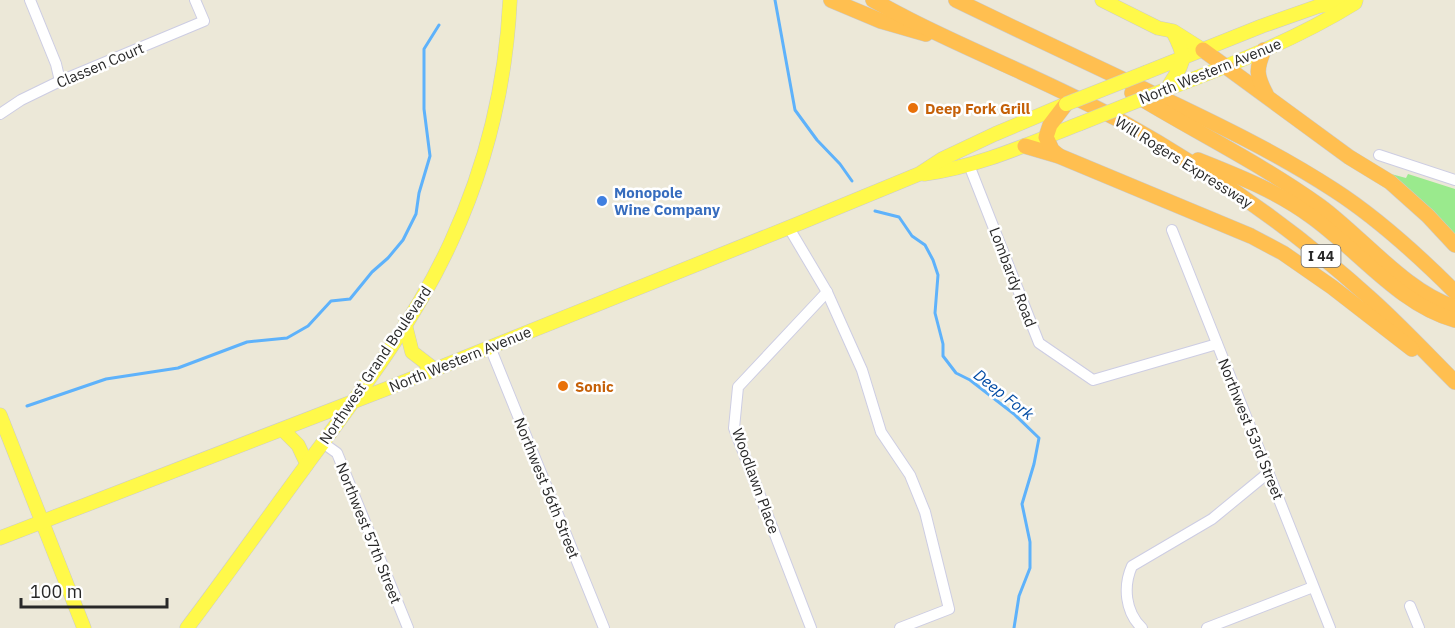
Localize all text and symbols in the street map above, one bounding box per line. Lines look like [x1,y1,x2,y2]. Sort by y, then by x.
street label: North Western Avenue [1136,34,1284,108]
street label: Classen Court [53,38,147,92]
place label: Deep Fork Grill [925,99,1031,118]
marker: Deep Fork Grill [906,101,920,115]
street label: Will Rogers Expressway [1112,112,1257,212]
place label: Monopole Wine Company [614,183,720,219]
marker: Monopole Wine Company [595,194,609,208]
street label: Lombardy Road [985,224,1041,330]
road number: I 44 [1302,245,1340,267]
street label: Northwest Grand Boulevard [315,282,435,448]
street label: North Western Avenue [386,322,534,396]
street label: Northwest 53rd Street [1214,356,1288,502]
water label: Deep Fork [970,364,1039,424]
place label: Sonic [575,377,614,396]
marker: Sonic [556,379,570,393]
street label: Northwest 56th Street [510,415,584,561]
street label: Woodlawn Place [728,426,784,536]
street label: Northwest 57th Street [332,460,406,606]
scale bar [21,571,166,609]
text: 100 m [30,580,82,603]

